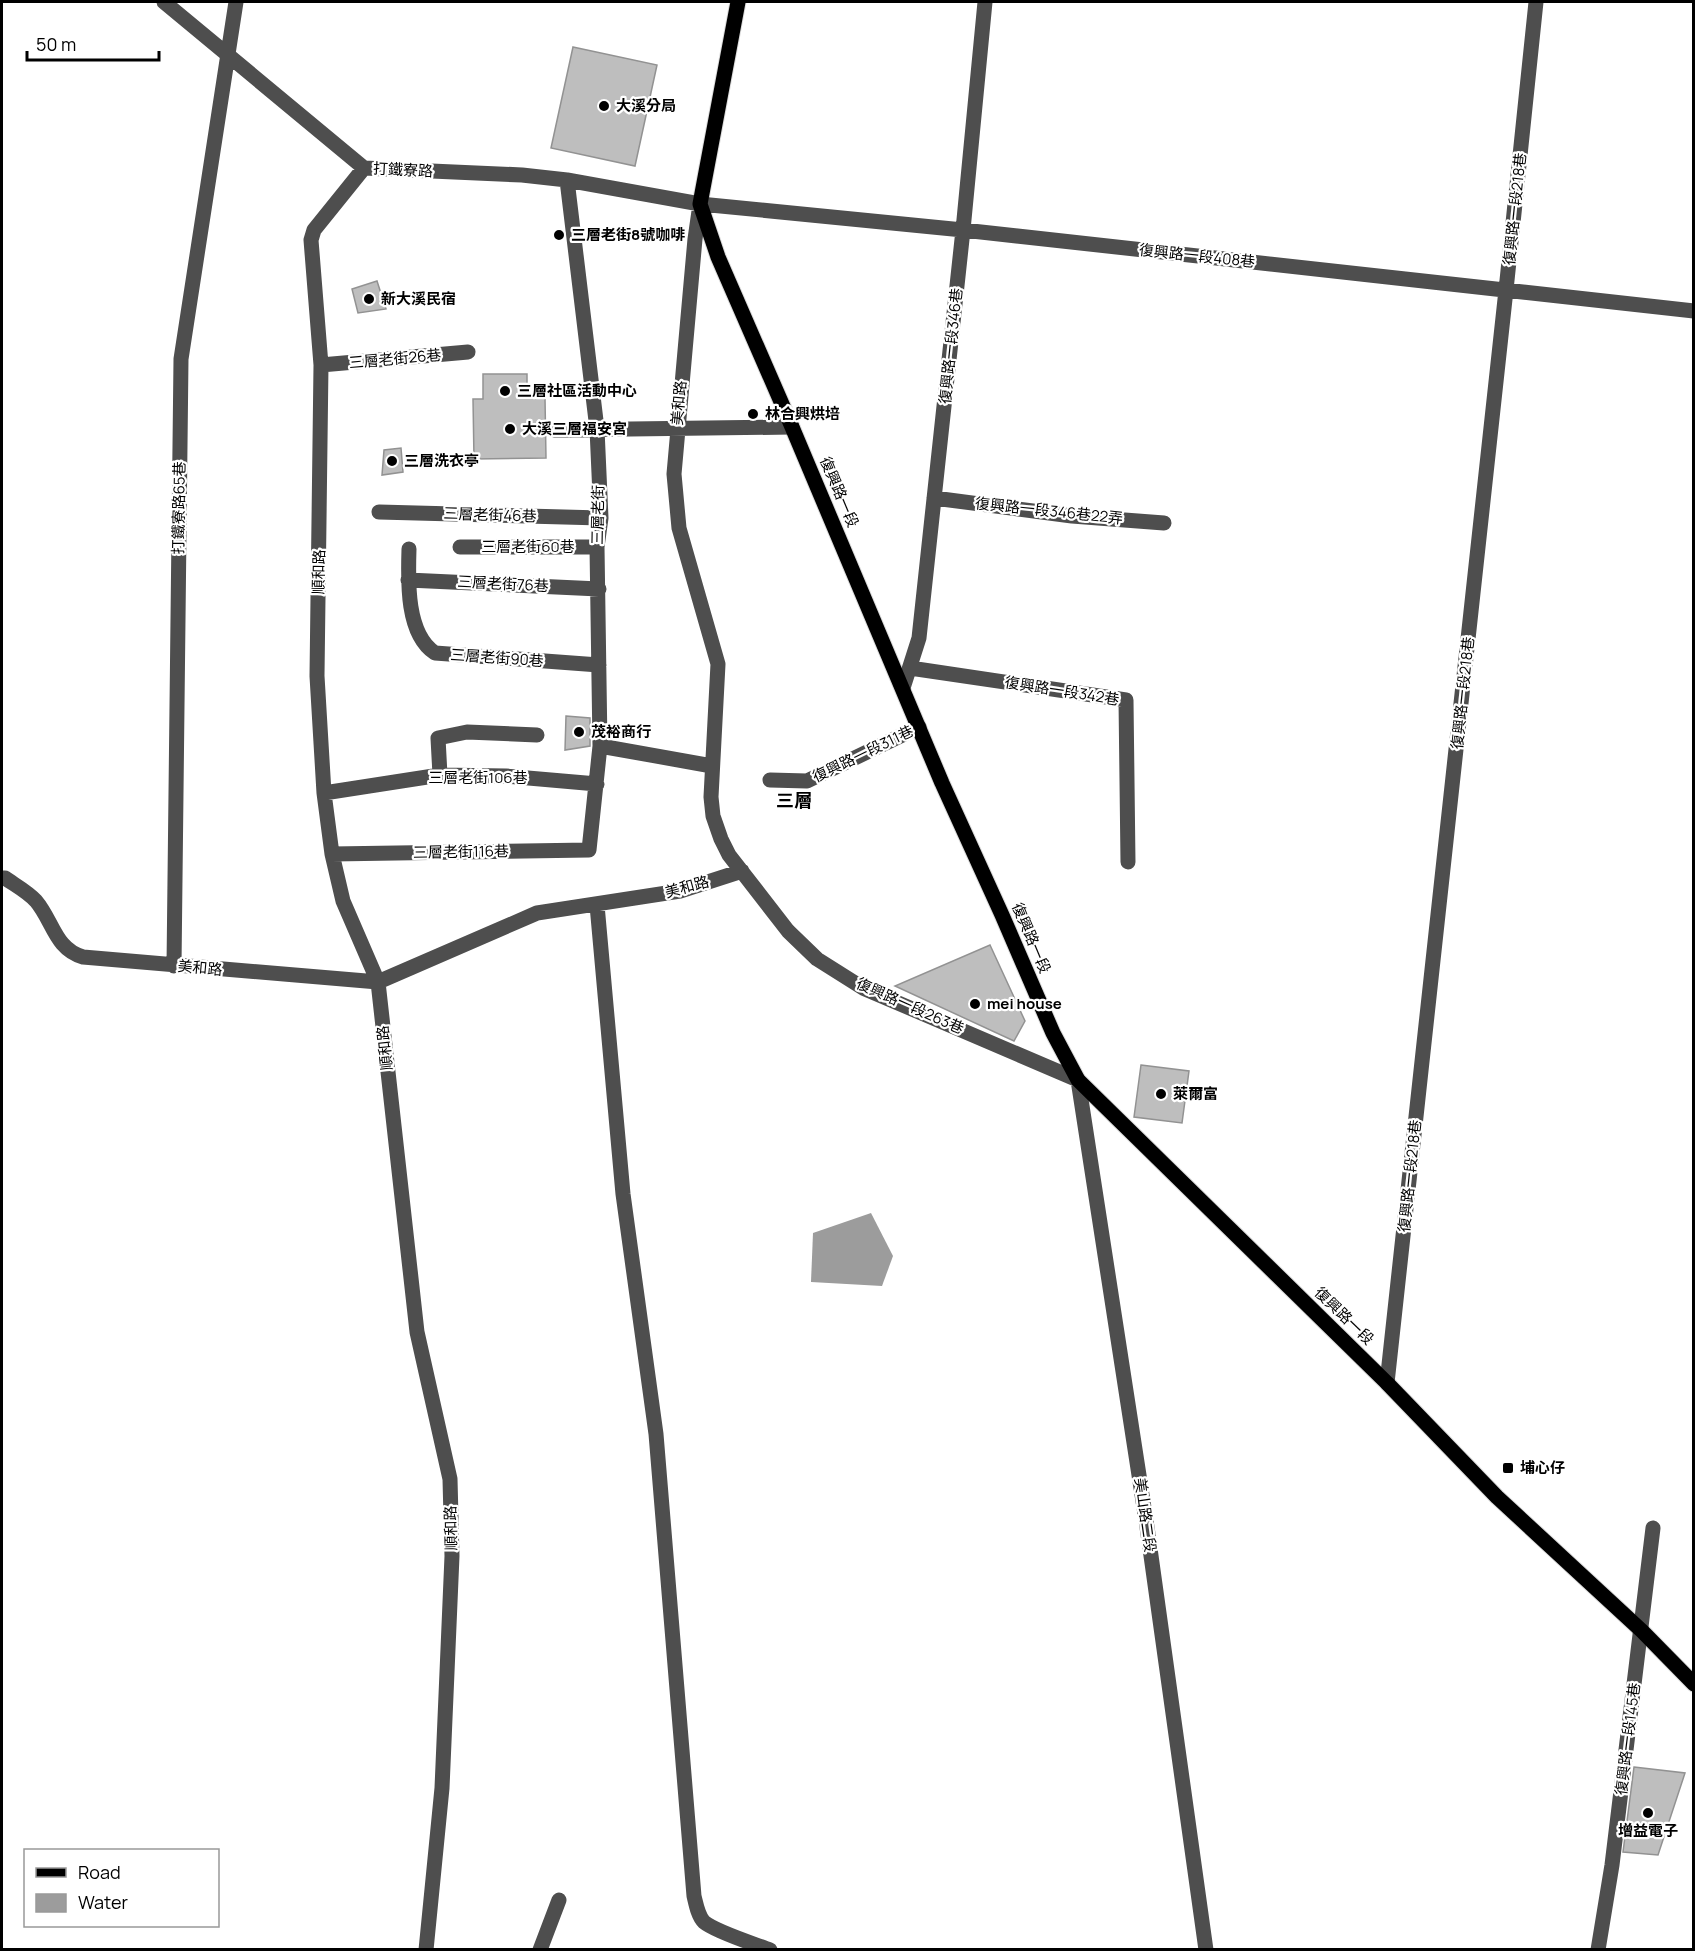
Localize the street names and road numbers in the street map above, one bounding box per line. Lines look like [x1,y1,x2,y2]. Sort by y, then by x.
street label: 復興路一段218巷 [1498,152,1531,266]
street label: 打鐵寮路 [373,157,434,182]
street label: 復興路一段408巷 [1138,239,1256,272]
street label: 復興路一段346巷 [934,287,967,405]
street label: 三層老街26巷 [348,344,442,373]
street label: 美和路 [666,380,691,426]
street label: 復興路一段 [815,453,864,530]
street label: 打鐵寮路65巷 [167,461,190,555]
street label: 三層老街 [586,485,609,545]
street label: 復興路一段346巷22弄 [974,492,1124,529]
street label: 三層老街46巷 [443,502,537,527]
street label: 三層老街60巷 [481,536,575,557]
street label: 順和路 [308,549,329,595]
street label: 三層老街76巷 [457,571,549,596]
street label: 復興路一段218巷 [1446,636,1479,750]
street label: 三層老街90巷 [450,644,544,671]
street label: 復興路一段342巷 [1003,671,1121,710]
street label: 復興路一段311巷 [809,720,917,787]
street label: 三層老街106巷 [428,767,528,788]
street label: 三層老街116巷 [413,840,509,863]
street label: 美和路 [662,871,711,902]
street label: 復興路一段 [1007,899,1056,976]
street label: 美和路 [177,955,223,980]
street label: 復興路一段263巷 [853,972,968,1039]
street label: 順和路 [372,1025,397,1072]
street label: 復興路一段218巷 [1393,1119,1426,1233]
street label: 復興路一段 [1310,1282,1379,1349]
street label: 美山路二段 [1130,1476,1161,1554]
street label: 順和路 [440,1505,461,1551]
street label: 復興路一段145巷 [1610,1681,1645,1796]

